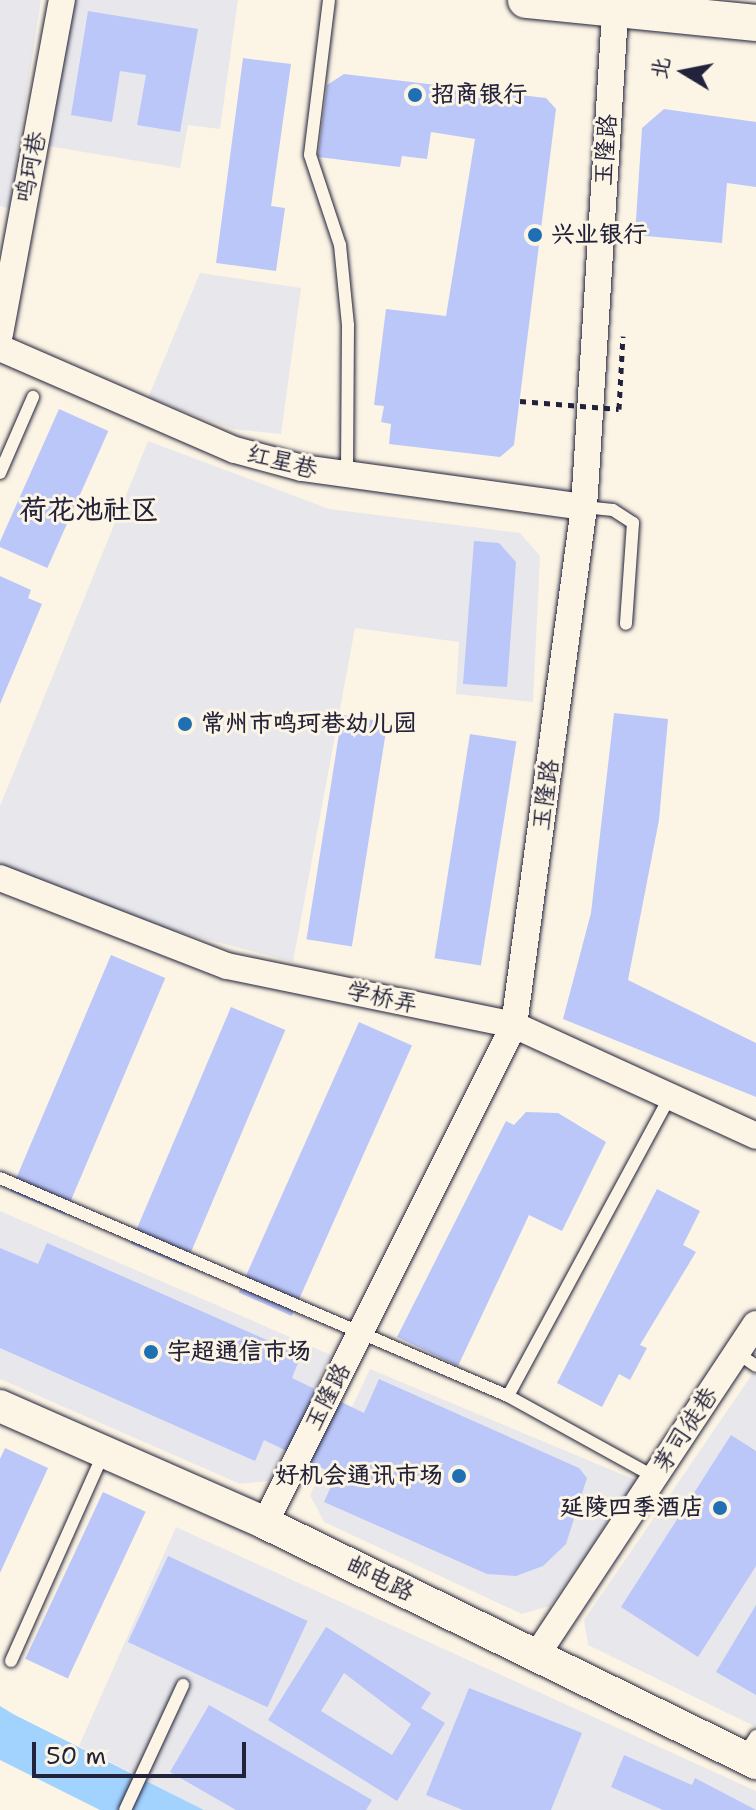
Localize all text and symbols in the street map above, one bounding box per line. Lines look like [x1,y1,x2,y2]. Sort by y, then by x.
north arrow [644,32,724,112]
text: 北 [644,54,676,81]
place label: 招商银行 [431,81,527,109]
marker: 招商银行 [406,86,424,104]
street label: 玉隆路 [589,113,623,187]
street label: 鸣珂巷 [10,129,52,205]
place label: 兴业银行 [551,221,647,249]
marker: 兴业银行 [526,226,544,244]
street label: 红星巷 [244,439,320,485]
district label: 荷花池社区 [19,492,159,526]
place label: 常州市鸣珂巷幼儿园 [201,710,417,738]
marker: 常州市鸣珂巷幼儿园 [176,715,194,733]
street label: 玉隆路 [527,757,565,833]
street label: 学桥弄 [344,976,420,1020]
place label: 宇超通信市场 [167,1338,311,1366]
marker: 宇超通信市场 [142,1343,160,1361]
street label: 玉隆路 [299,1358,357,1436]
street label: 茅司徒巷 [648,1382,724,1478]
place label: 好机会通讯市场 [275,1462,443,1490]
marker: 好机会通讯市场 [450,1467,468,1485]
place label: 延陵四季酒店 [560,1494,704,1522]
marker: 延陵四季酒店 [711,1499,729,1517]
street label: 邮电路 [341,1550,419,1608]
scale bar [36,1726,250,1776]
text: 50 m [46,1740,106,1772]

